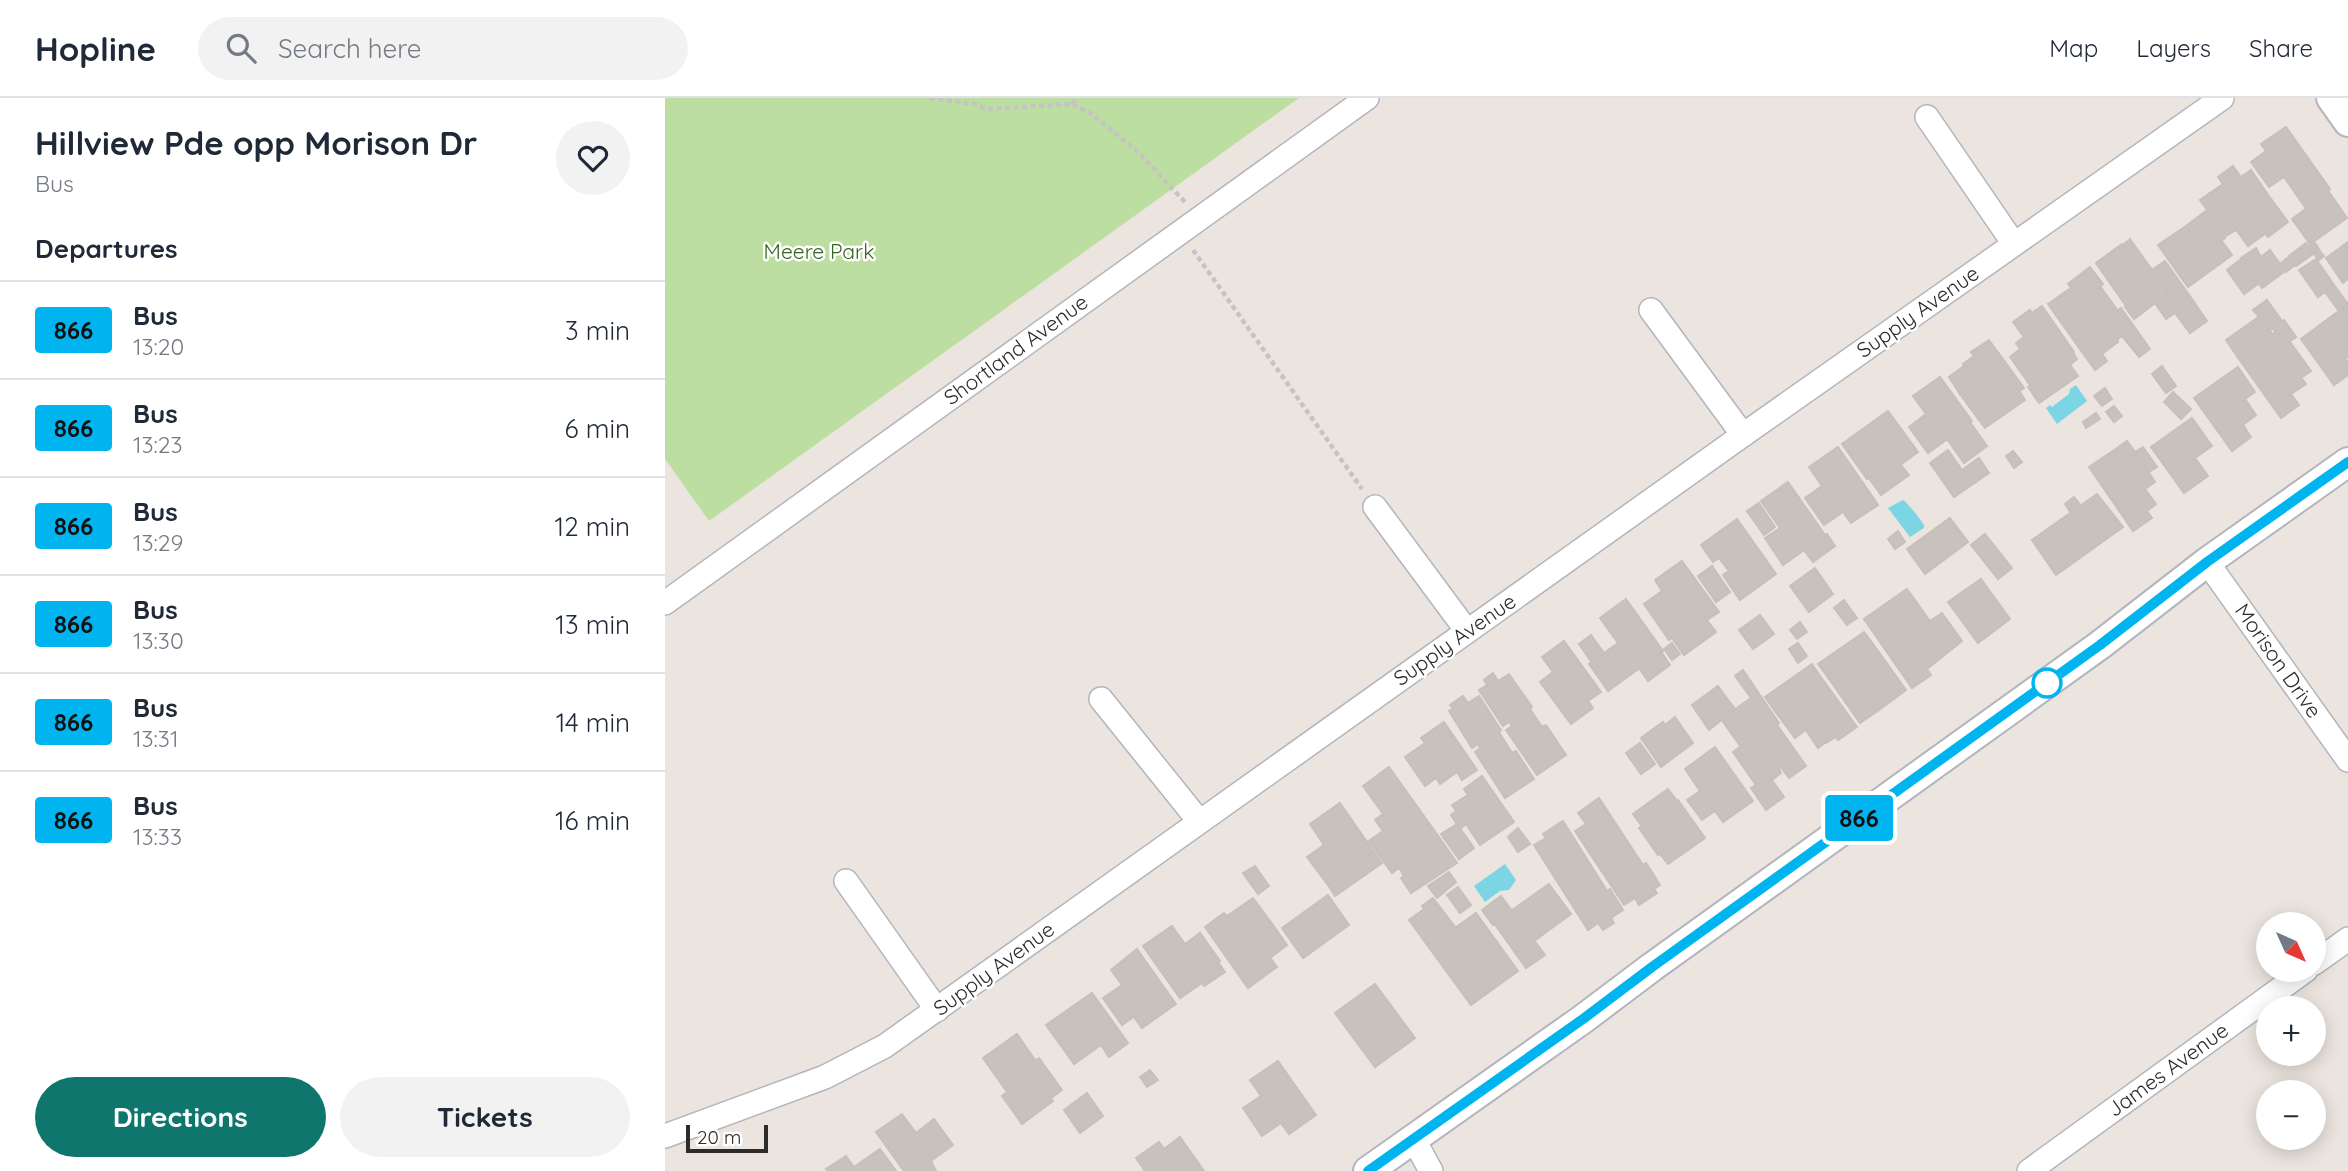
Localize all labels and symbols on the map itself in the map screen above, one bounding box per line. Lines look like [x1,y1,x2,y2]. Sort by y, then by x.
park label: Meere Park [764,238,874,264]
street label: Supply Avenue [1851,259,1984,363]
street label: Shortland Avenue [938,288,1092,410]
street label: Supply Avenue [1388,587,1521,691]
street label: Morison Drive [2230,598,2328,723]
unlabelled marker [2032,668,2062,698]
line badge: 866 [1819,795,1899,841]
north arrow [2256,912,2326,982]
street label: Supply Avenue [928,916,1059,1021]
street label: James Avenue [2102,1017,2233,1122]
scale bar [686,1122,768,1154]

